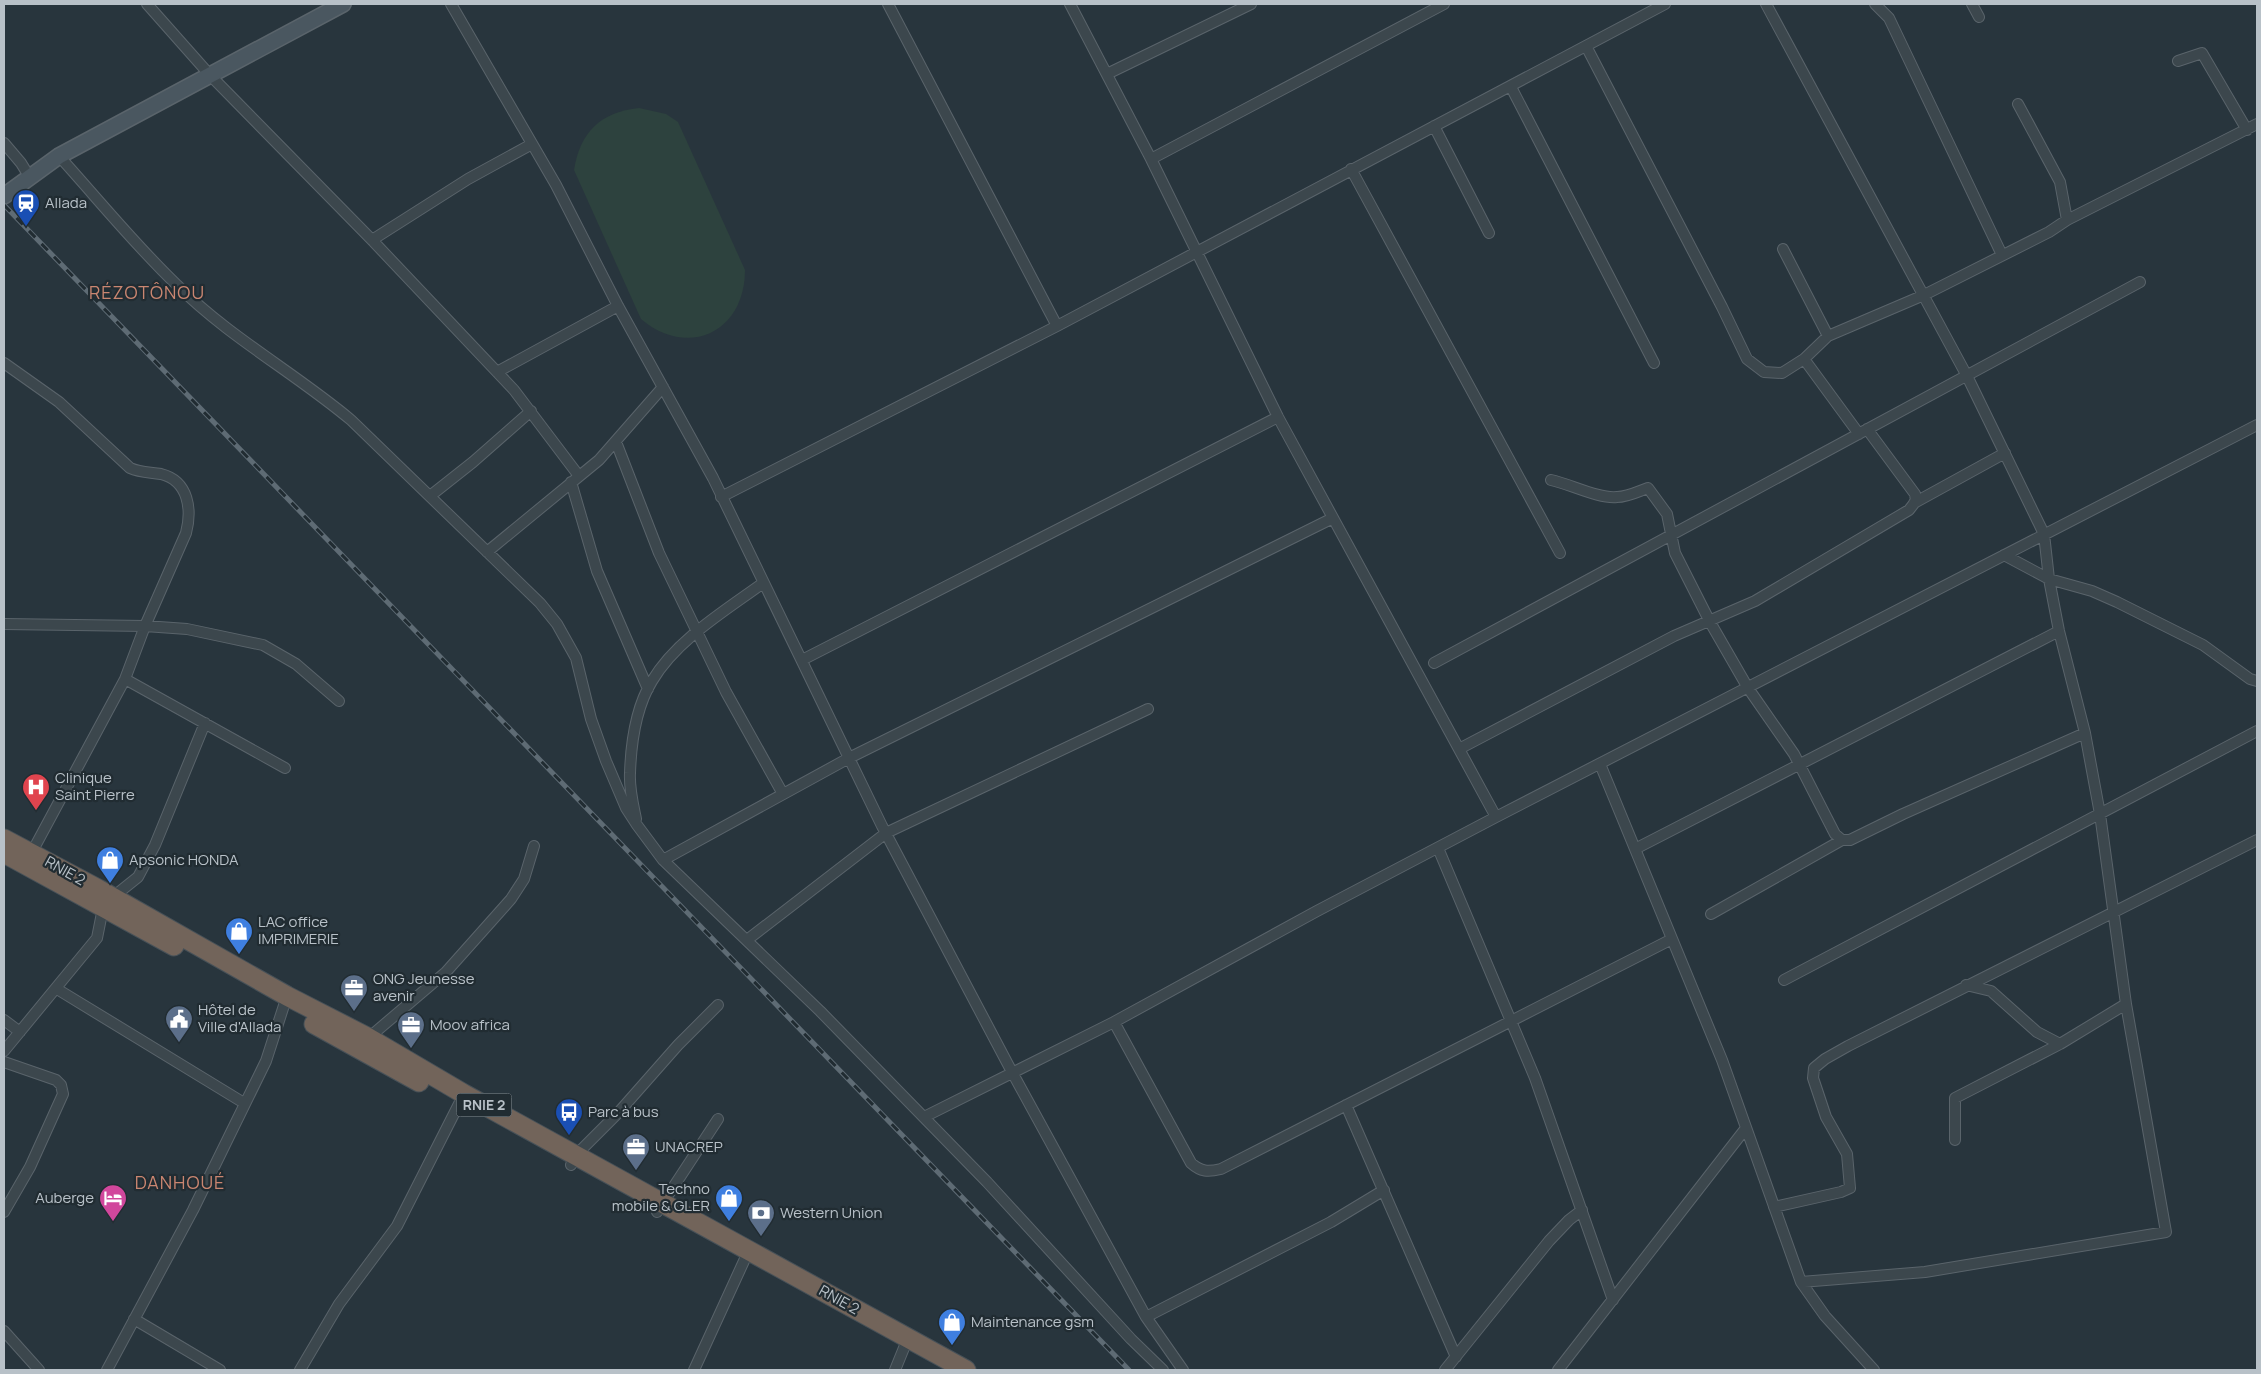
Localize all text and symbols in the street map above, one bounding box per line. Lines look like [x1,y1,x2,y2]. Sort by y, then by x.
station icon: Allada [11,188,41,227]
place label: Allada [45,192,87,213]
district label: RÉZOTÔNOU [89,280,205,304]
place label: Clinique Saint Pierre [55,767,135,805]
hospital icon: Clinique Saint Pierre [21,772,51,811]
shop icon: Apsonic HONDA [95,845,125,884]
place label: Apsonic HONDA [129,849,239,870]
street label: RNIE 2 [41,851,89,890]
place label: LAC office IMPRIMERIE [258,911,339,949]
shop icon: LAC office IMPRIMERIE [224,916,254,955]
place label: ONG Jeunesse avenir [373,968,475,1006]
office icon: ONG Jeunesse avenir [339,973,369,1012]
place label: Hôtel de Ville d'Allada [198,999,281,1037]
public building icon: Hôtel de Ville d'Allada [164,1004,194,1043]
office icon: Moov africa [396,1010,426,1049]
place label: Moov africa [430,1014,510,1035]
road number: RNIE 2 [456,1094,512,1116]
bus stop icon: Parc à bus [554,1097,584,1136]
place label: Parc à bus [588,1101,659,1122]
office icon: UNACREP [621,1132,651,1171]
place label: UNACREP [655,1136,723,1157]
district label: DANHOUÉ [135,1170,225,1194]
place label: Techno mobile & GLER [612,1178,710,1216]
hotel icon: Auberge [98,1183,128,1222]
shop icon: Techno mobile & GLER [714,1183,744,1222]
place label: Auberge [35,1187,94,1208]
bank icon: Western Union [746,1198,776,1237]
place label: Western Union [780,1202,882,1223]
street label: RNIE 2 [815,1280,863,1319]
shop icon: Maintenance gsm [937,1307,967,1346]
place label: Maintenance gsm [971,1311,1094,1332]

